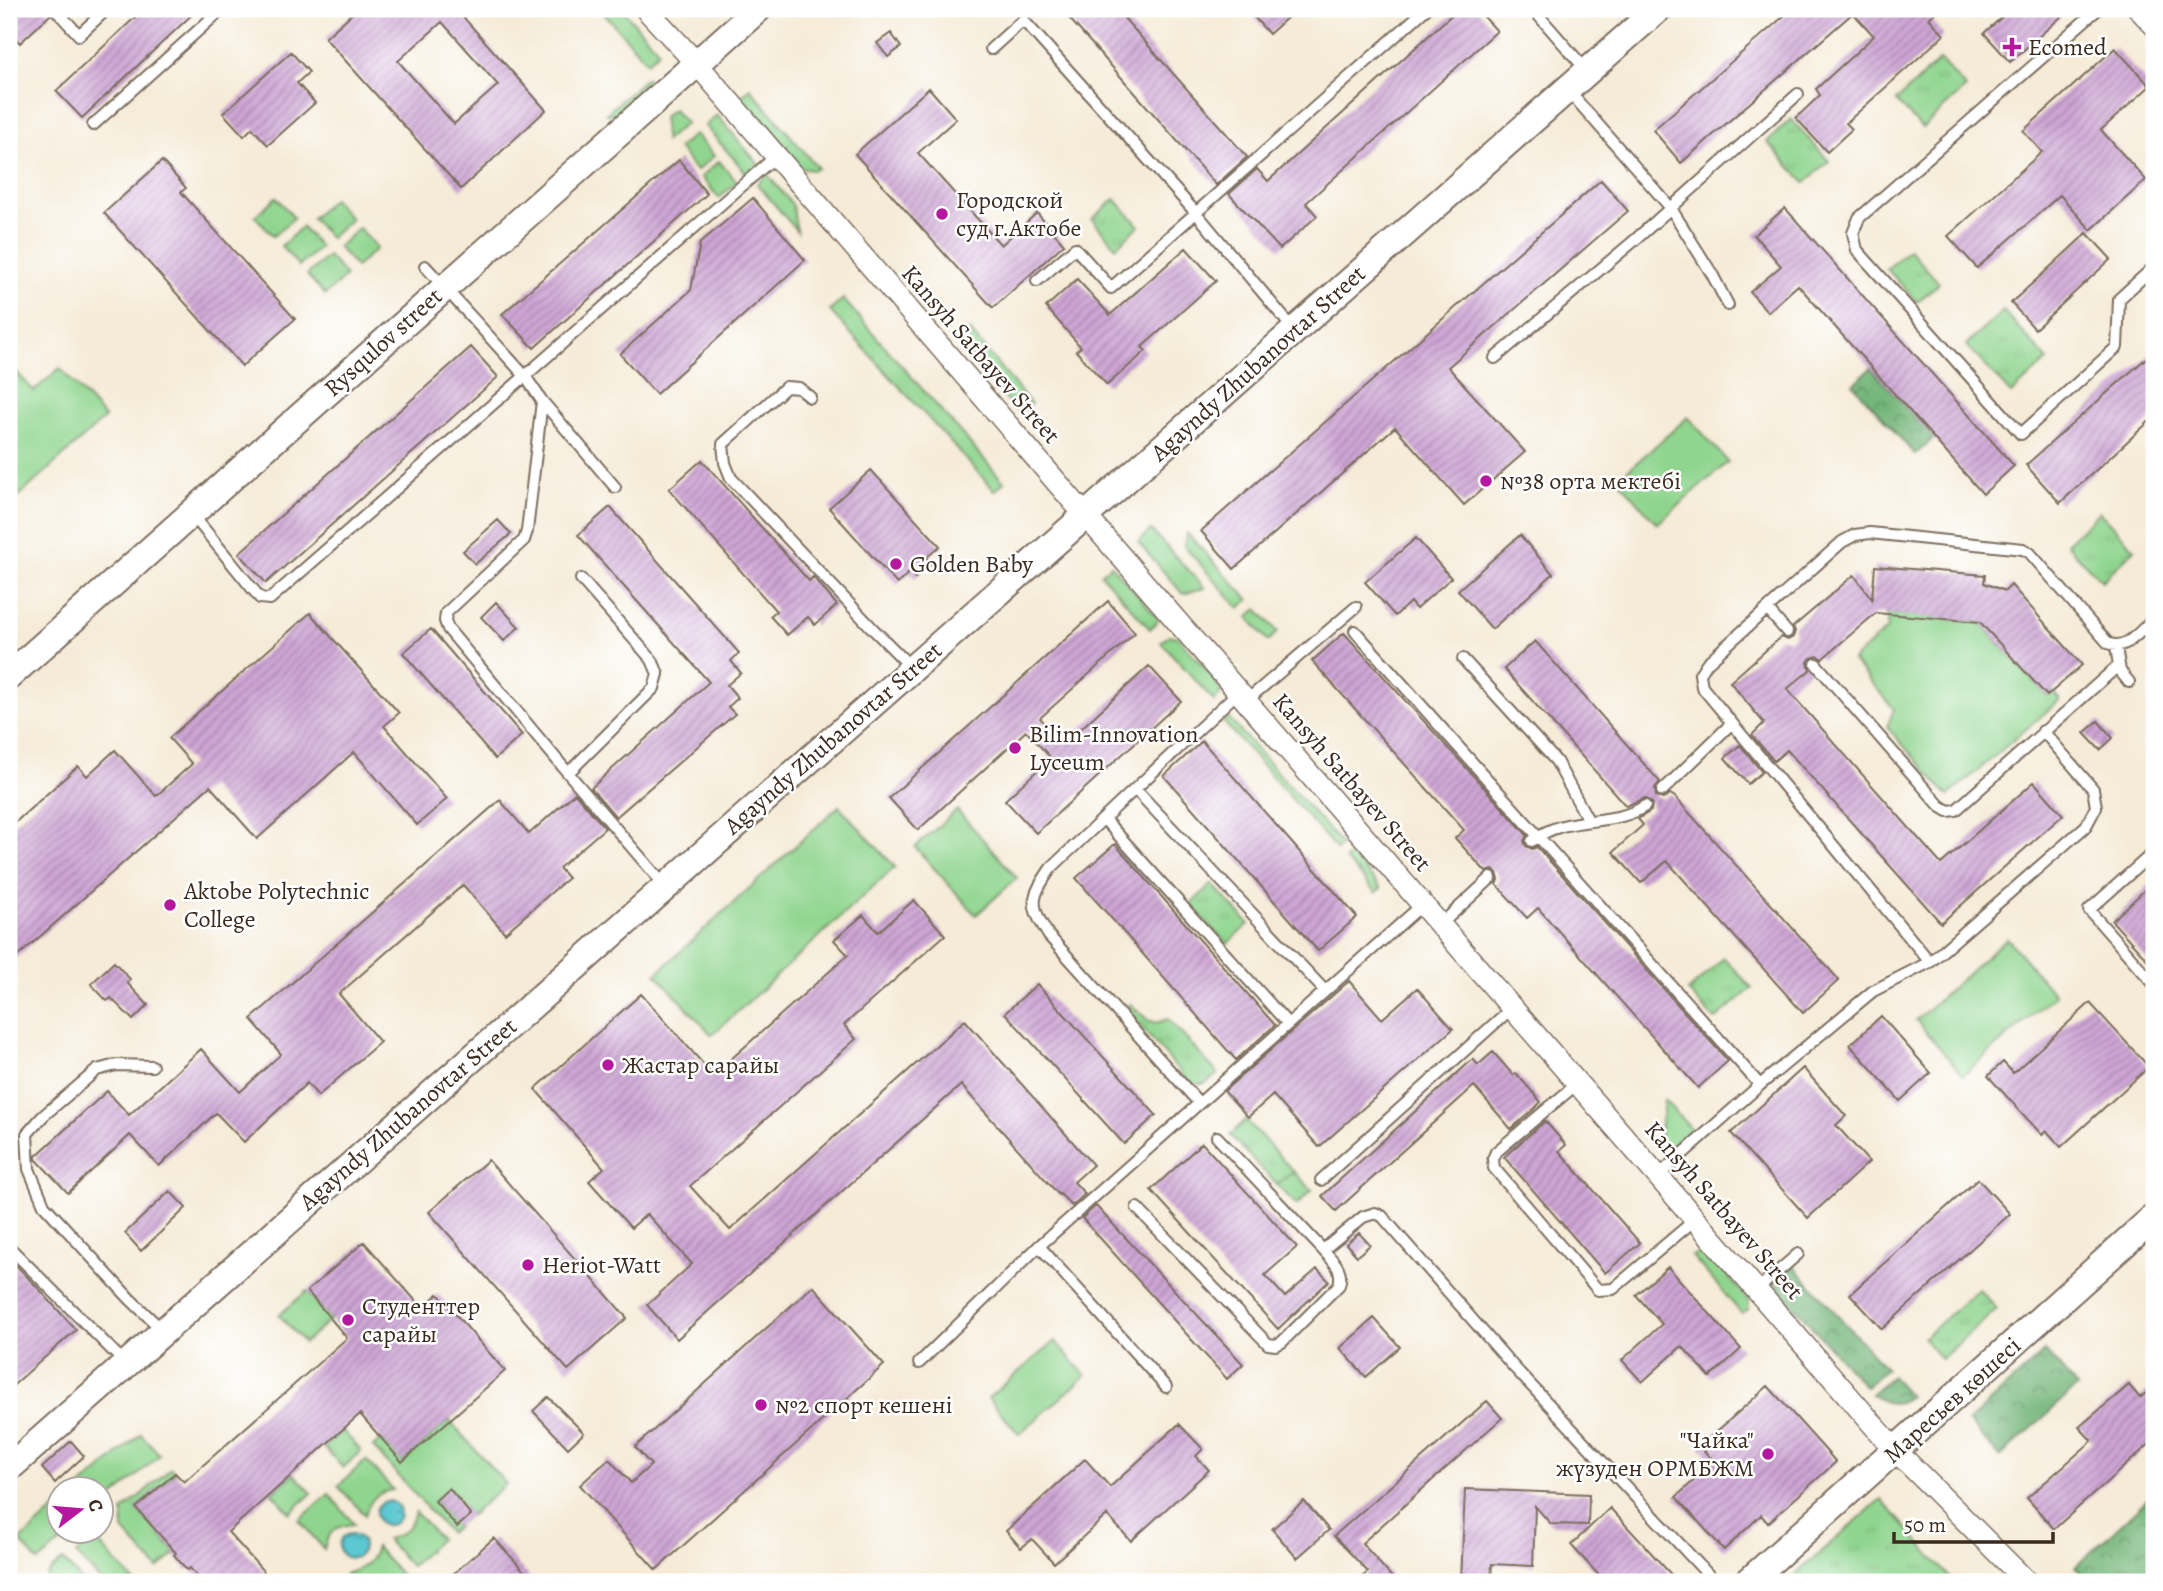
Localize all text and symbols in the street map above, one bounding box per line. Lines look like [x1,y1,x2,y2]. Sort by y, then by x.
place label: Ecomed [2028,31,2107,63]
marker: Ecomed [2002,37,2022,57]
place label: Городской суд г.Актобе [956,184,1082,244]
marker: Городской суд г.Актобе [934,206,950,222]
street label: Kansyh Satbayev Street [895,258,1068,450]
street label: Agayndy Zhubanovtar Street [1143,258,1372,469]
street label: Rysqulov street [317,280,449,404]
place label: №38 орта мектебі [1500,465,1681,497]
marker: №38 орта мектебі [1478,473,1494,489]
place label: Golden Baby [910,548,1033,580]
marker: Golden Baby [888,556,904,572]
street label: Agayndy Zhubanovtar Street [716,634,949,842]
street label: Kansyh Satbayev Street [1266,686,1439,878]
place label: Bilim-Innovation Lyceum [1029,718,1198,778]
marker: Bilim-Innovation Lyceum [1007,740,1023,756]
place label: Aktobe Polytechnic College [183,875,369,935]
marker: Aktobe Polytechnic College [162,897,178,913]
street label: Agayndy Zhubanovtar Street [291,1010,524,1218]
place label: Жастар сарайы [622,1049,779,1081]
marker: Жастар сарайы [600,1057,616,1073]
street label: Kansyh Satbayev Street [1638,1114,1811,1306]
place label: Heriot-Watt [542,1249,661,1281]
marker: Heriot-Watt [520,1257,536,1273]
place label: Студенттер сарайы [362,1290,480,1350]
marker: Студенттер сарайы [340,1312,356,1328]
street label: Маресьев көшесі [1876,1330,2028,1470]
place label: №2 спорт кешені [775,1389,952,1421]
marker: №2 спорт кешені [753,1397,769,1413]
place label: "Чайка" жүзуден ОРМБЖМ [1556,1424,1754,1484]
marker: "Чайка" жүзуден ОРМБЖМ [1760,1446,1776,1462]
north arrow [46,1476,116,1546]
text: С [81,1496,109,1515]
scale bar [1894,1500,2053,1544]
text: 50 m [1904,1511,1946,1539]

